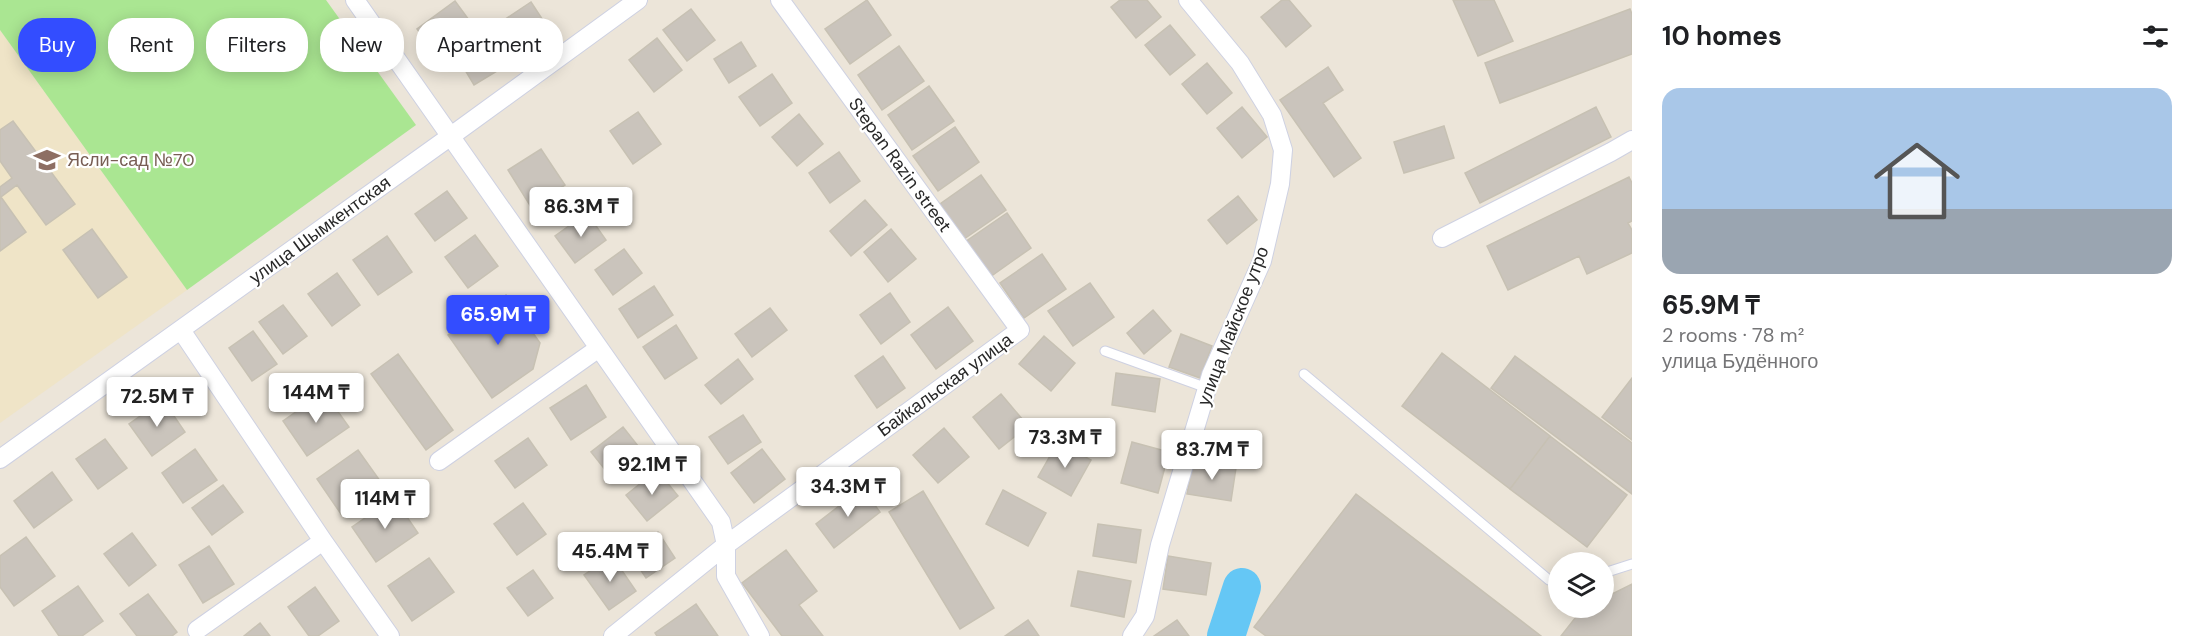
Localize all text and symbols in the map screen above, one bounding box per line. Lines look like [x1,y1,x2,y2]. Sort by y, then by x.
chip: Buy [18,18,96,72]
chip: Rent [108,18,194,72]
chip: Filters [206,18,308,72]
chip: New [320,18,404,72]
chip: Apartment [416,18,563,72]
text: 10 homes [1662,19,1782,53]
icon: filters [2139,20,2172,53]
street label: Stepan Razin street [843,93,957,237]
icon: home [1863,127,1971,235]
school or university icon: Ясли-сад №70 [32,145,62,175]
place label: Ясли-сад №70 [67,148,195,172]
street label: улица Шымкентская [245,171,395,289]
pin: 86.3M ₸ [526,187,636,238]
text: 86.3M ₸ [543,193,619,219]
street label: улица Майское утро [1192,243,1274,409]
text: 65.9M ₸ [1662,288,1760,322]
pin: 65.9M ₸ [443,295,553,346]
text: 65.9M ₸ [460,301,536,327]
text: 2 rooms · 78 m² [1662,322,1804,348]
street label: Байкальская улица [873,327,1018,442]
text: улица Будённого [1662,348,1818,374]
pin: 144M ₸ [267,373,365,424]
pin: 72.5M ₸ [102,377,212,428]
text: 144M ₸ [283,379,349,405]
text: 72.5M ₸ [121,383,193,409]
pin: 73.3M ₸ [1010,418,1120,469]
text: 73.3M ₸ [1028,424,1102,450]
pin: 83.7M ₸ [1157,430,1267,481]
text: 83.7M ₸ [1175,436,1249,462]
pin: 92.1M ₸ [597,445,707,496]
text: 92.1M ₸ [617,451,687,477]
pin: 34.3M ₸ [793,467,903,518]
text: 34.3M ₸ [810,473,886,499]
pin: 114M ₸ [336,479,434,530]
text: 114M ₸ [355,485,415,511]
pin: 45.4M ₸ [555,532,665,583]
text: 45.4M ₸ [572,538,648,564]
map controls [1548,552,1614,618]
button: layers [1548,552,1614,618]

